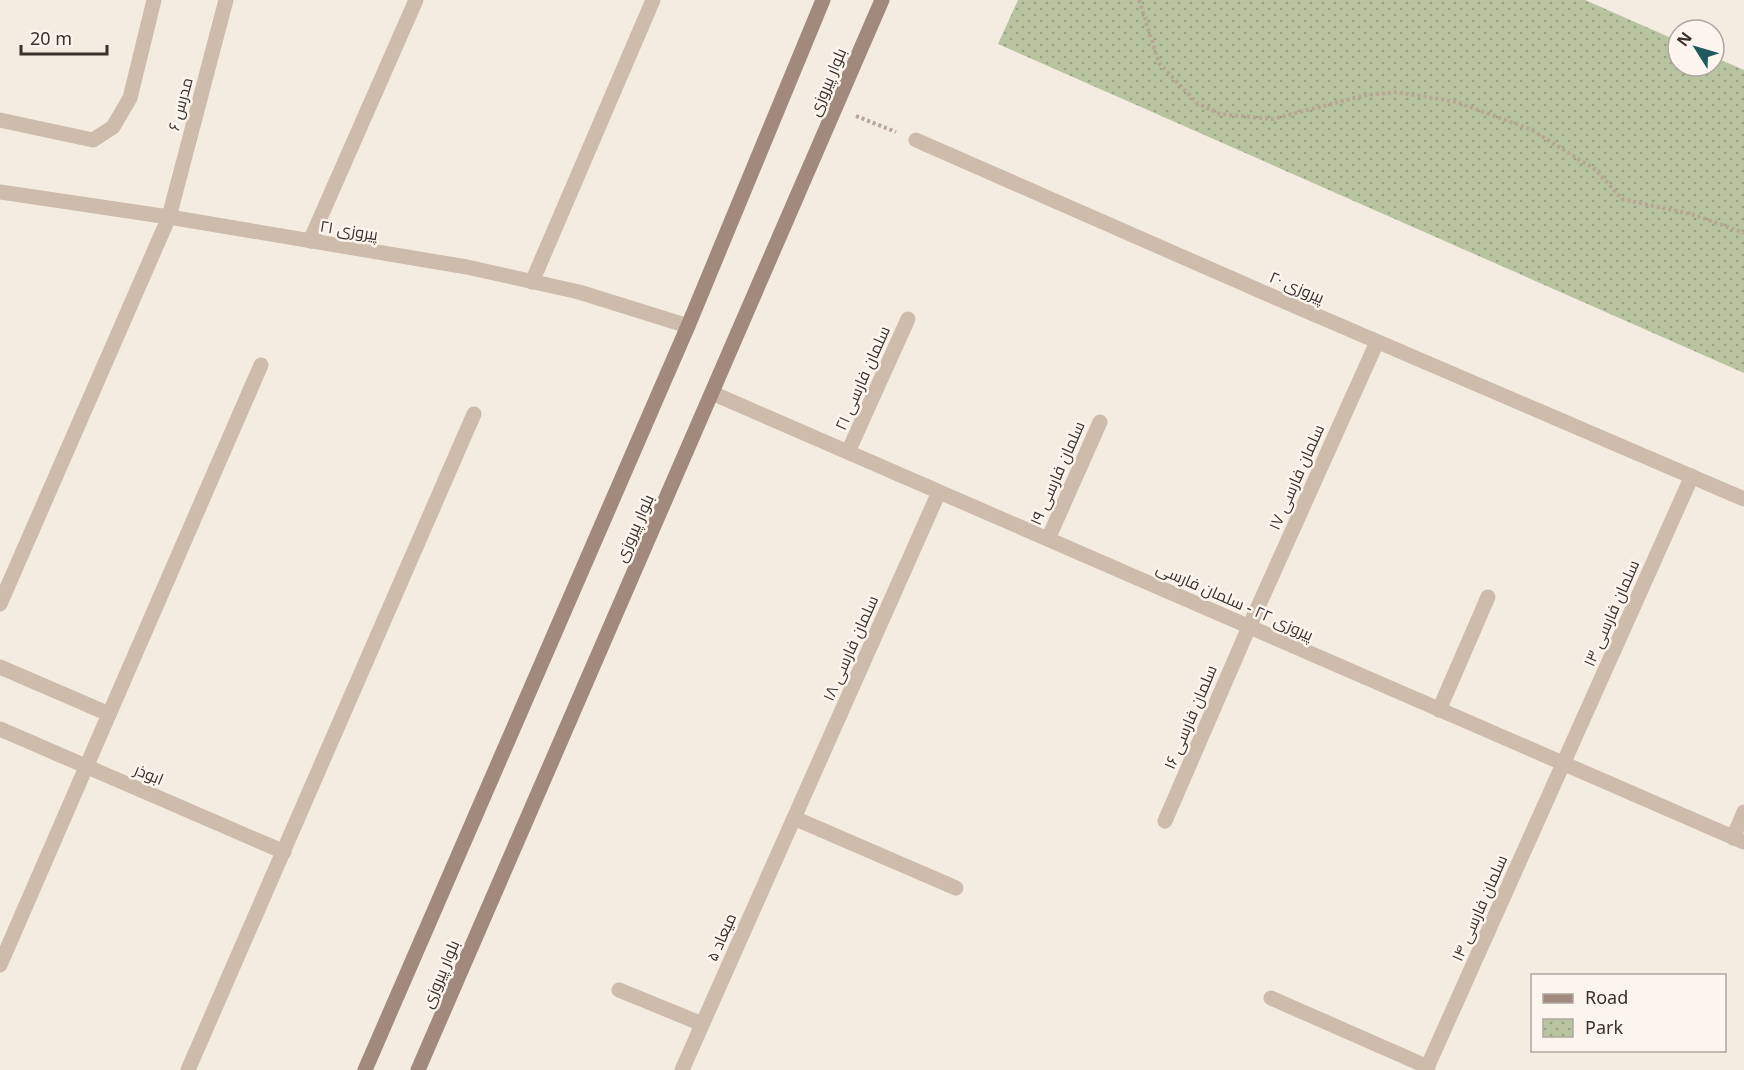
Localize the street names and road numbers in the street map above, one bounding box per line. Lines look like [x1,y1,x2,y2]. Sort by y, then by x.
street label: بلوار پیروزی [803,44,852,120]
street label: مدرس ۶ [162,75,198,133]
street label: پیروزی ۲۱ [318,215,380,247]
street label: پیروزی ۲۰ [1266,266,1328,310]
street label: سلمان فارسی ۲۱ [829,322,895,434]
street label: سلمان فارسی ۱۹ [1024,417,1090,529]
street label: سلمان فارسی ۱۷ [1263,421,1329,533]
street label: بلوار پیروزی [609,491,660,566]
street label: پیروزی ۲۲ - سلمان فارسی [1152,556,1318,647]
street label: سلمان فارسی ۱۳ [1578,556,1644,670]
street label: سلمان فارسی ۱۸ [817,592,883,704]
street label: سلمان فارسی ۱۶ [1158,661,1222,773]
street label: ابوذر [130,758,167,790]
street label: سلمان فارسی ۱۴ [1446,851,1512,965]
street label: میعاد ۵ [701,909,741,965]
street label: بلوار پیروزی [416,936,465,1012]

